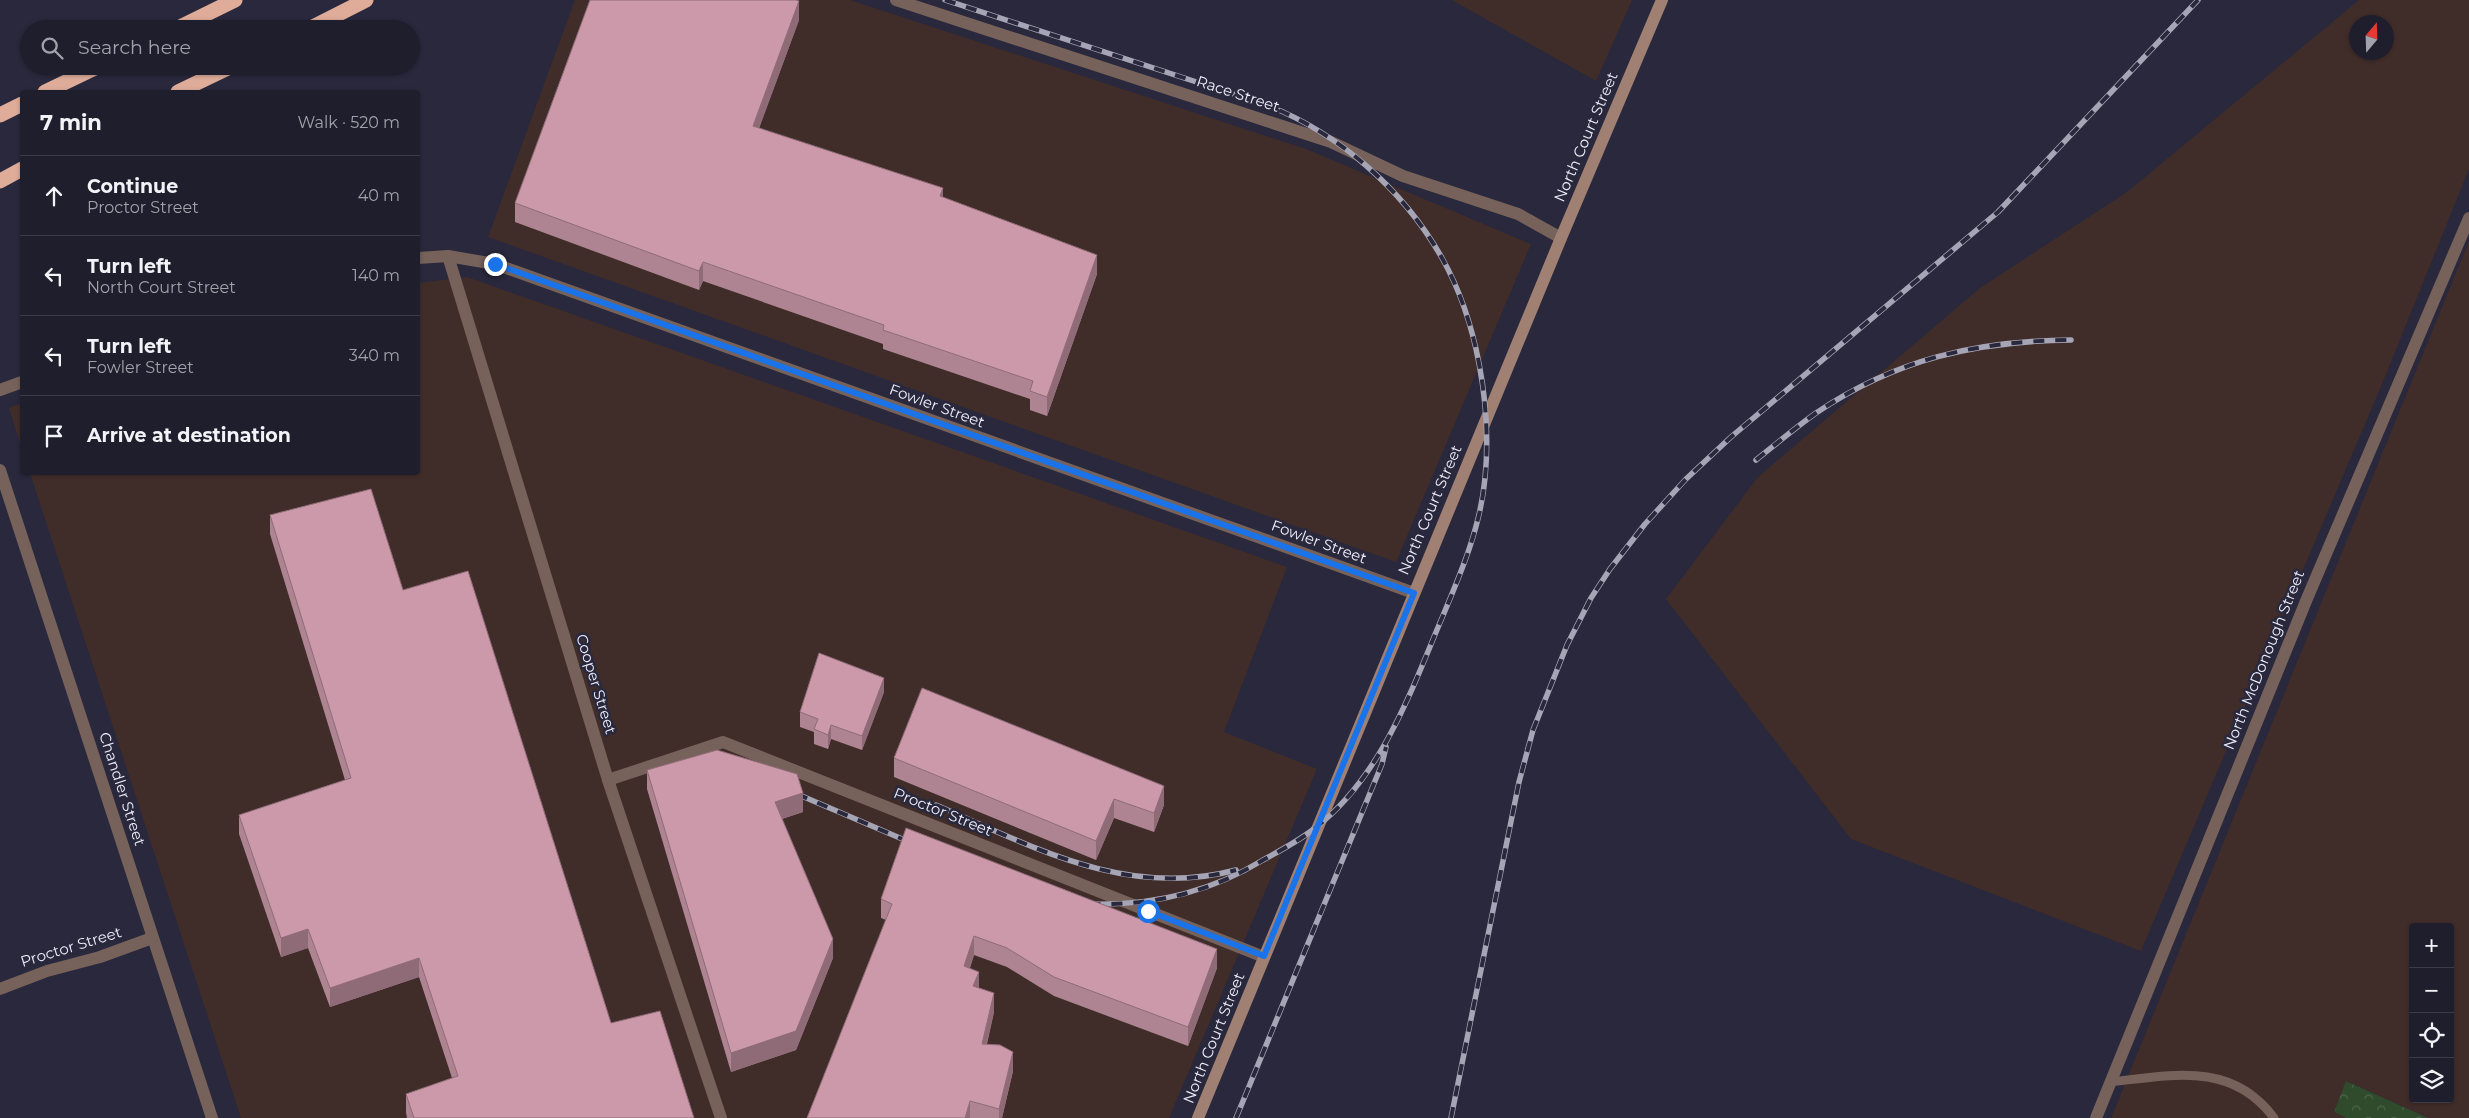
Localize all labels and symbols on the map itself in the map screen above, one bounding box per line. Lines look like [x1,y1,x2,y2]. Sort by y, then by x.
north arrow [2349,15,2394,60]
street label: North Court Street [1550,69,1622,205]
street label: Race Street [1194,71,1282,116]
route end [484,253,507,276]
street label: Fowler Street [887,380,987,432]
street label: North Court Street [1394,442,1466,578]
street label: Fowler Street [1269,516,1369,568]
street label: North McDonough Street [2219,567,2308,752]
street label: Cooper Street [572,632,621,736]
street label: Chandler Street [95,730,150,848]
street label: Proctor Street [891,783,995,840]
route start [1137,900,1160,923]
street label: Proctor Street [18,922,124,971]
street label: North Court Street [1179,970,1248,1106]

